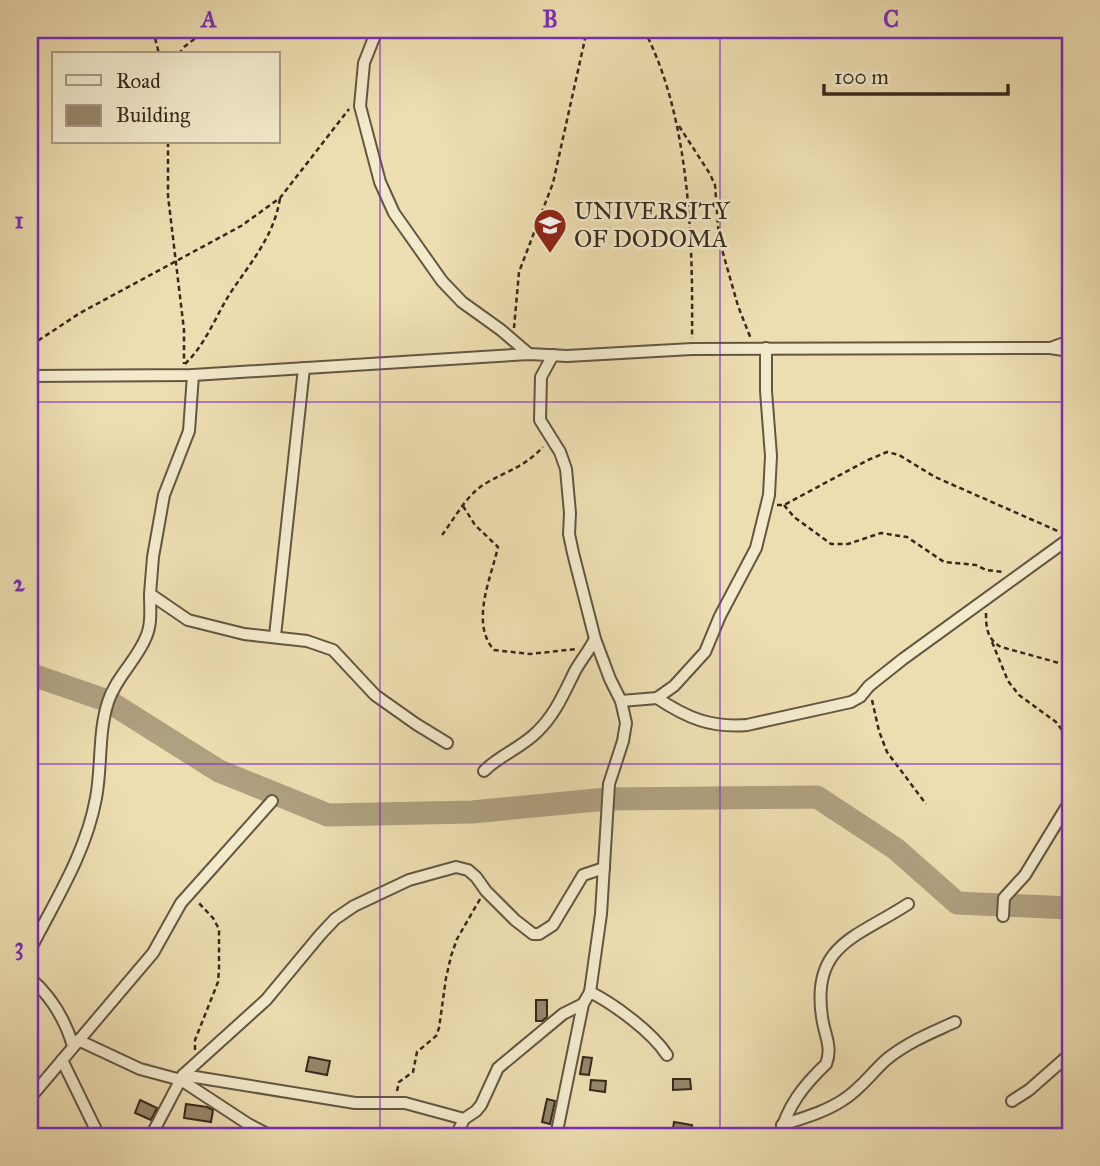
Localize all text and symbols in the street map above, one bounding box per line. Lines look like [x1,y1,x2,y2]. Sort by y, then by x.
text: A [199,5,217,33]
text: B [542,5,558,33]
text: C [883,5,899,33]
legend [52,52,280,144]
scale bar [824,52,1007,96]
text: 100 m [834,64,889,90]
text: Road [116,68,161,94]
text: Building [116,102,190,128]
place label: UNIVERSITY OF DODOMA [574,196,731,254]
text: 1 [14,206,24,234]
school or university icon: UNIVERSITY OF DODOMA [531,206,569,255]
text: 2 [13,569,25,597]
text: 3 [14,932,24,961]

